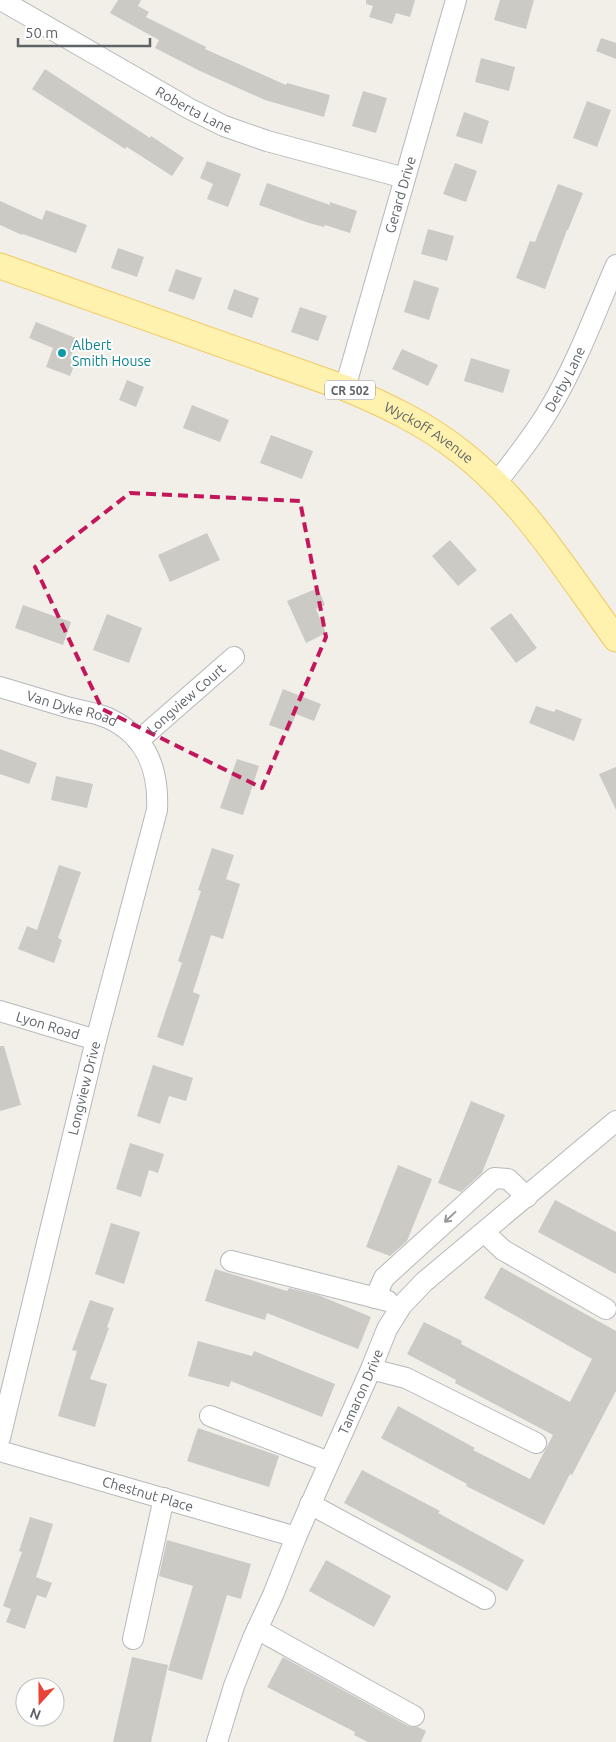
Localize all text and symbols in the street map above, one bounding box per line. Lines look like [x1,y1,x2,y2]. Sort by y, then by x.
scale bar [18,15,150,47]
text: 50 m [25,24,58,41]
street label: Roberta Lane [153,83,234,136]
street label: Gerard Drive [382,154,419,235]
place label: Albert Smith House [72,337,151,369]
street label: Derby Lane [542,344,588,415]
marker: Albert Smith House [56,347,68,359]
road number: CR 502 [325,380,375,400]
street label: Wyckoff Avenue [382,399,476,467]
street label: Longview Court [144,660,229,737]
street label: Van Dyke Road [25,687,120,729]
street label: Lyon Road [14,1008,81,1043]
street label: Longview Drive [65,1039,103,1137]
one-way arrow [444,1211,457,1223]
street label: Tamaron Drive [335,1347,386,1437]
street label: Chestnut Place [100,1473,195,1515]
north arrow [15,1677,65,1727]
text: N [28,1705,43,1723]

